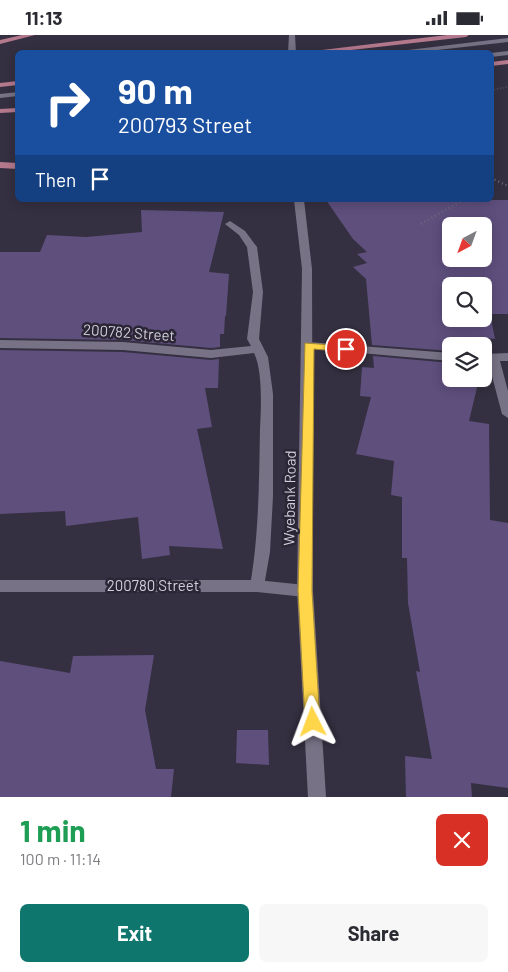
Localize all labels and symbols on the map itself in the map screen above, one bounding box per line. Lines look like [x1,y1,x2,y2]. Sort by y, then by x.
north arrow [442,217,492,267]
street label: 200782 Street [83,320,176,344]
pin [325,328,367,370]
street label: Wyebank Road [279,450,299,546]
street label: 200780 Street [107,576,199,594]
position arrow [286,695,338,747]

